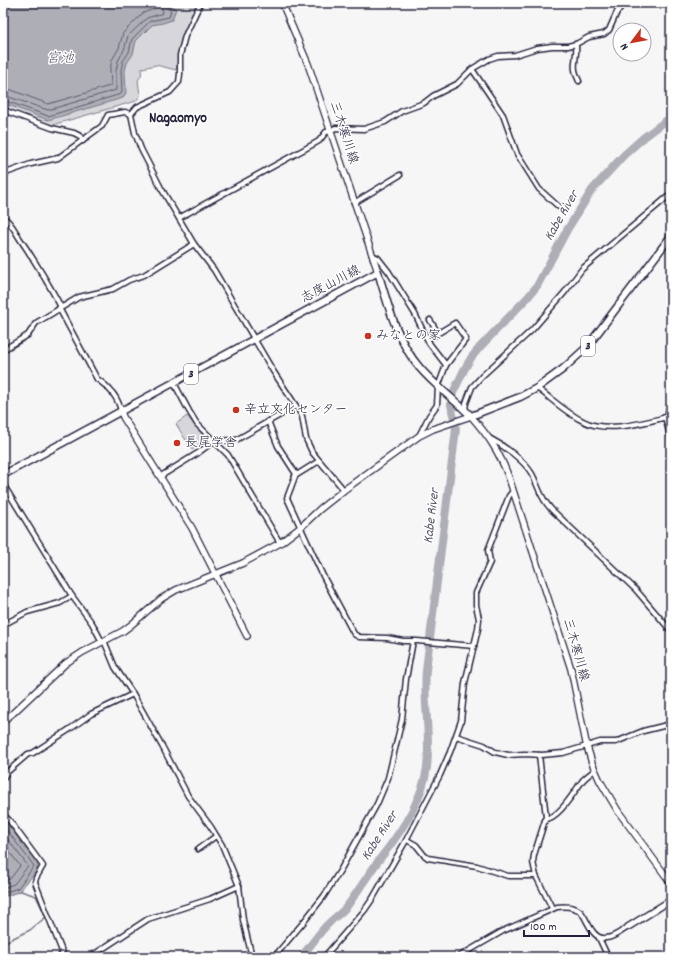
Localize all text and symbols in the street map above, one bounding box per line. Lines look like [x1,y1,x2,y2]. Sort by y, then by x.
north arrow [612,22,652,62]
text: N [617,39,633,53]
water label: 宮池 [46,49,75,69]
street label: 三木寒川線 [324,99,362,168]
district label: Nagaomyo [149,108,207,130]
water label: Kabe River [540,186,585,245]
street label: 志度山川線 [298,261,365,309]
place label: みなとの家 [376,327,441,346]
marker: みなとの家 [363,331,373,341]
road number: 3 [581,336,595,356]
road number: 3 [184,364,198,384]
place label: 辛立文化センター [244,401,347,420]
marker: 辛立文化センター [231,405,241,415]
place label: 長尾学舎 [185,434,237,453]
marker: 長尾学舎 [172,438,182,448]
water label: Kabe River [419,486,445,545]
street label: 三木寒川線 [557,616,593,685]
water label: Kabe River [357,806,404,865]
scale bar [524,912,589,938]
text: 100 m [530,919,557,936]

